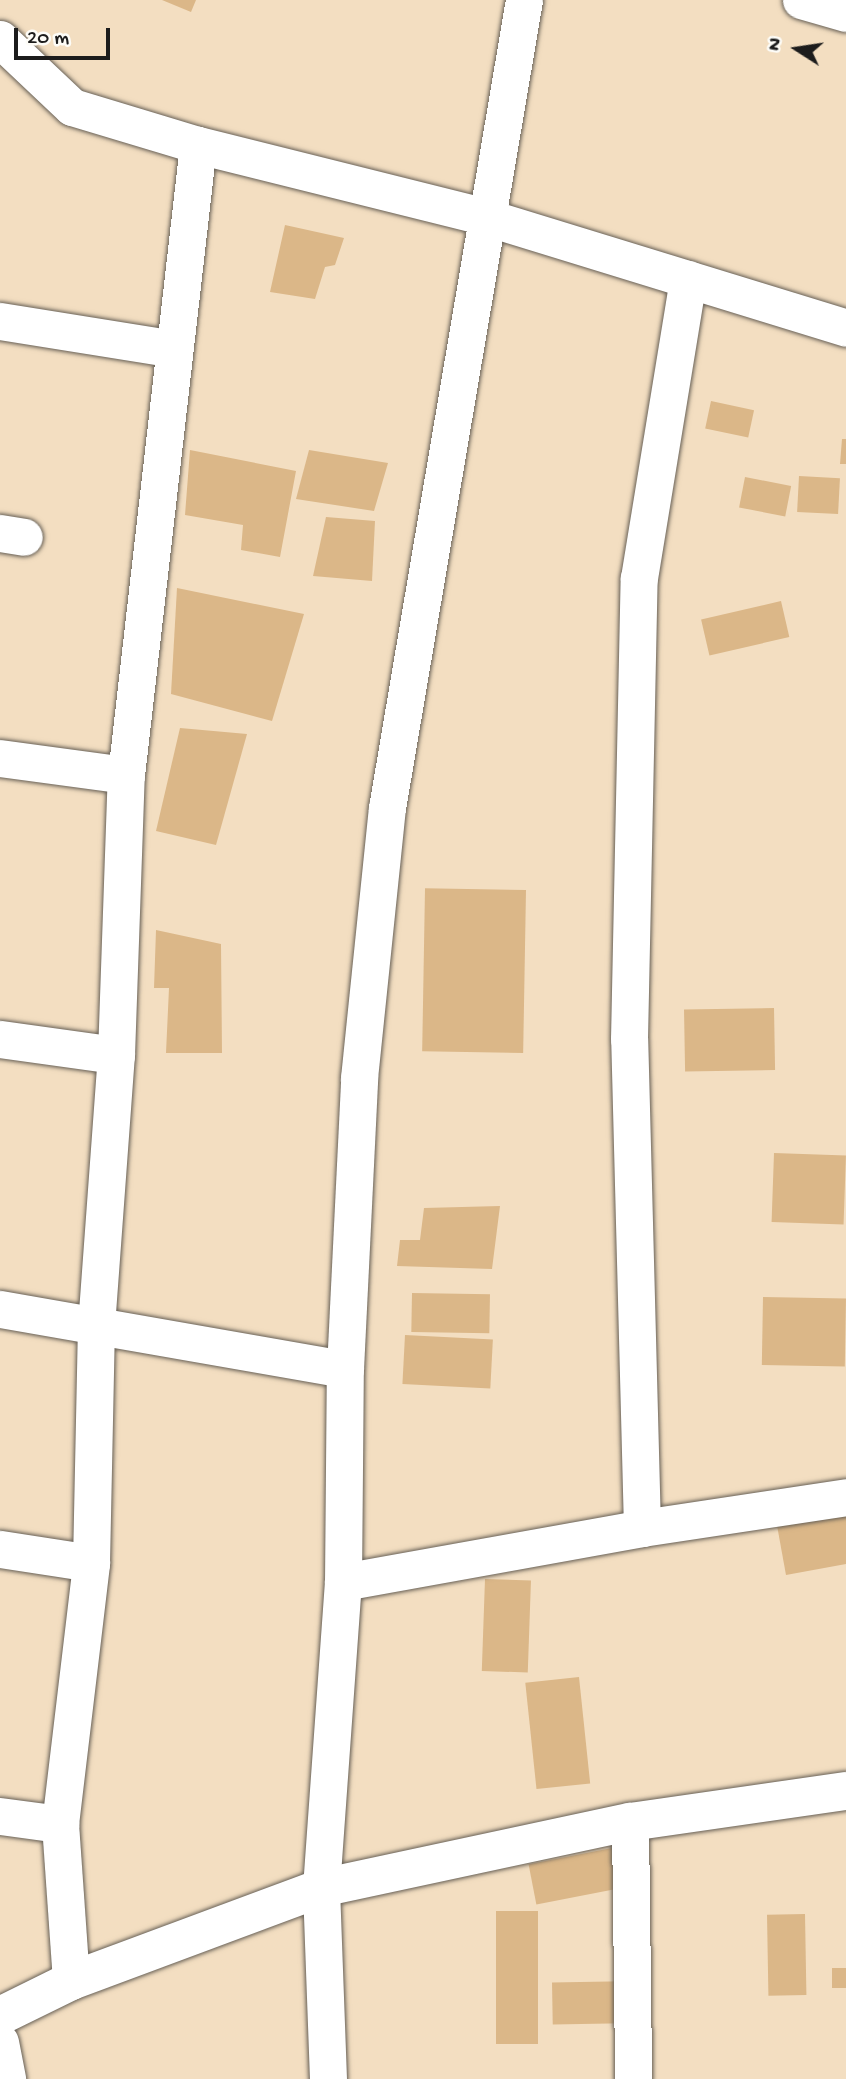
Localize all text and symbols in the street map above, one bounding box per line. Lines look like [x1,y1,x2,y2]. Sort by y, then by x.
scale bar [18,14,114,58]
north arrow [762,14,832,84]
text: 20 m [27,27,69,52]
text: N [763,36,789,53]

